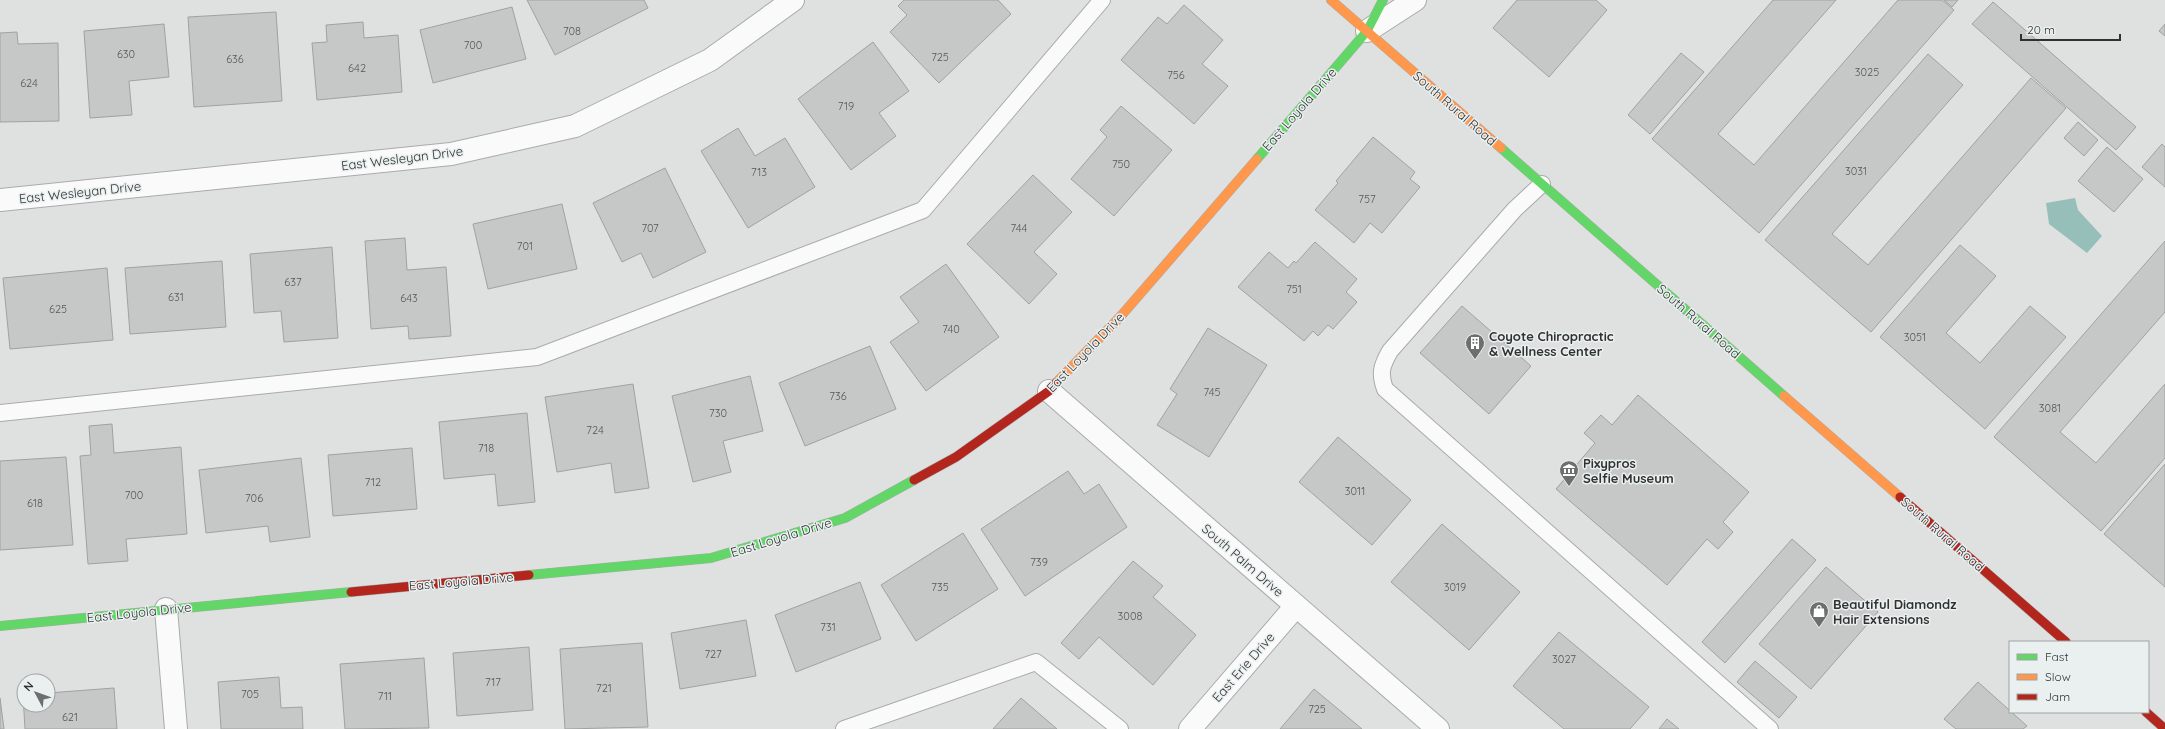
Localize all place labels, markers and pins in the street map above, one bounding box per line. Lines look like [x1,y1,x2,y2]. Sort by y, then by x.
place label: Coyote Chiropractic & Wellness Center [1489,328,1614,359]
building icon: Coyote Chiropractic & Wellness Center [1464,332,1486,360]
place label: Pixypros Selfie Museum [1583,455,1674,486]
museum icon: Pixypros Selfie Museum [1558,459,1580,487]
place label: Beautiful Diamondz Hair Extensions [1833,596,1957,627]
shop icon: Beautiful Diamondz Hair Extensions [1808,600,1830,628]

